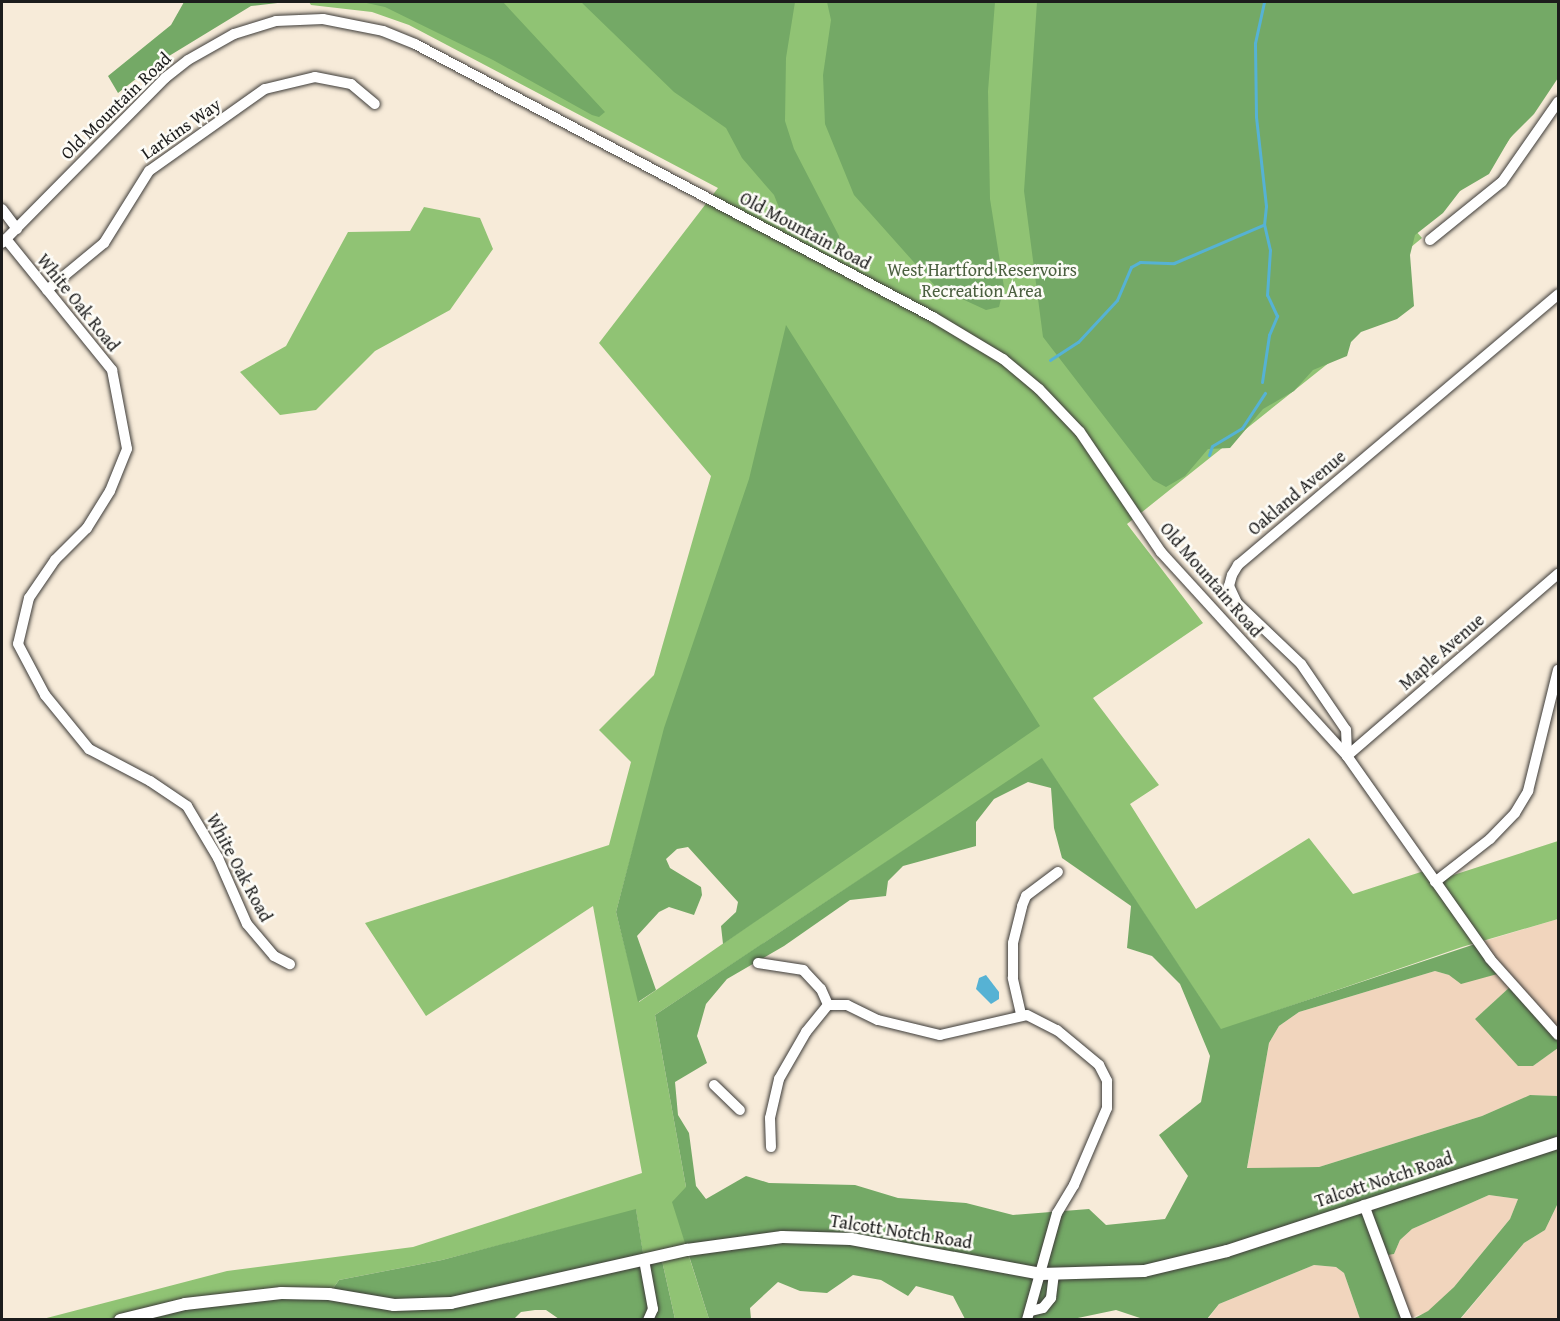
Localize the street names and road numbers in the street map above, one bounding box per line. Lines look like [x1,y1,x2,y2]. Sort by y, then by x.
street label: Old Mountain Road [56,48,176,164]
street label: Larkins Way [137,94,225,164]
street label: Old Mountain Road [736,187,874,275]
street label: White Oak Road [32,250,124,356]
street label: Oakland Avenue [1244,446,1350,540]
street label: Old Mountain Road [1155,518,1267,642]
street label: Maple Avenue [1395,609,1489,695]
street label: White Oak Road [201,810,277,926]
street label: Talcott Notch Road [1312,1148,1456,1212]
street label: Talcott Notch Road [828,1210,974,1254]

